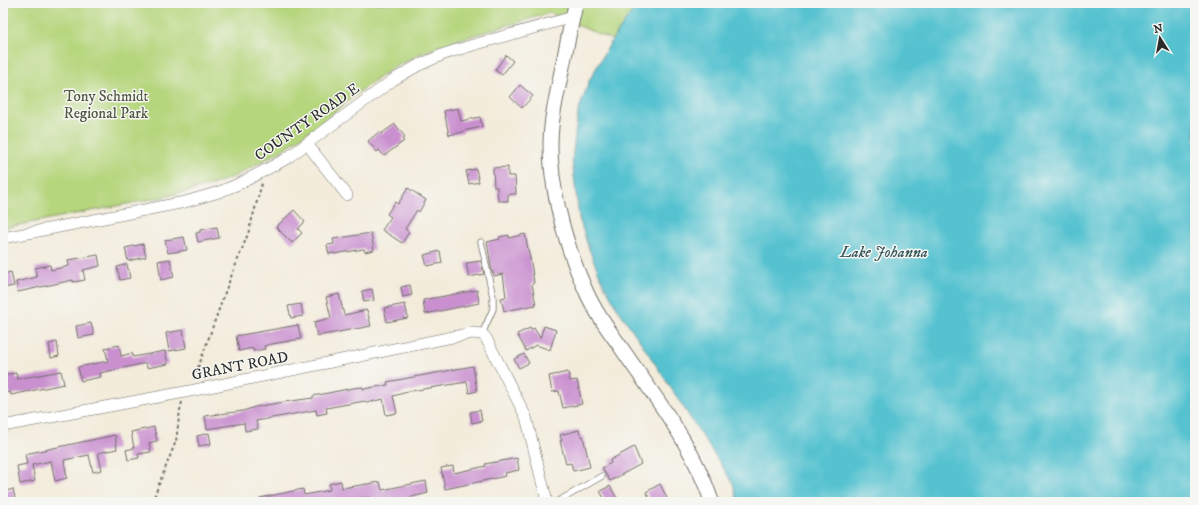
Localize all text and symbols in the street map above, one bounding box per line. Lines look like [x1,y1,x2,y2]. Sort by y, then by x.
north arrow [1140,18,1180,58]
text: N [1153,21,1164,37]
street label: COUNTY ROAD E [251,79,363,165]
park label: Tony Schmidt Regional Park [64,87,149,123]
water label: Lake Johanna [839,242,928,262]
street label: GRANT ROAD [190,347,290,385]

